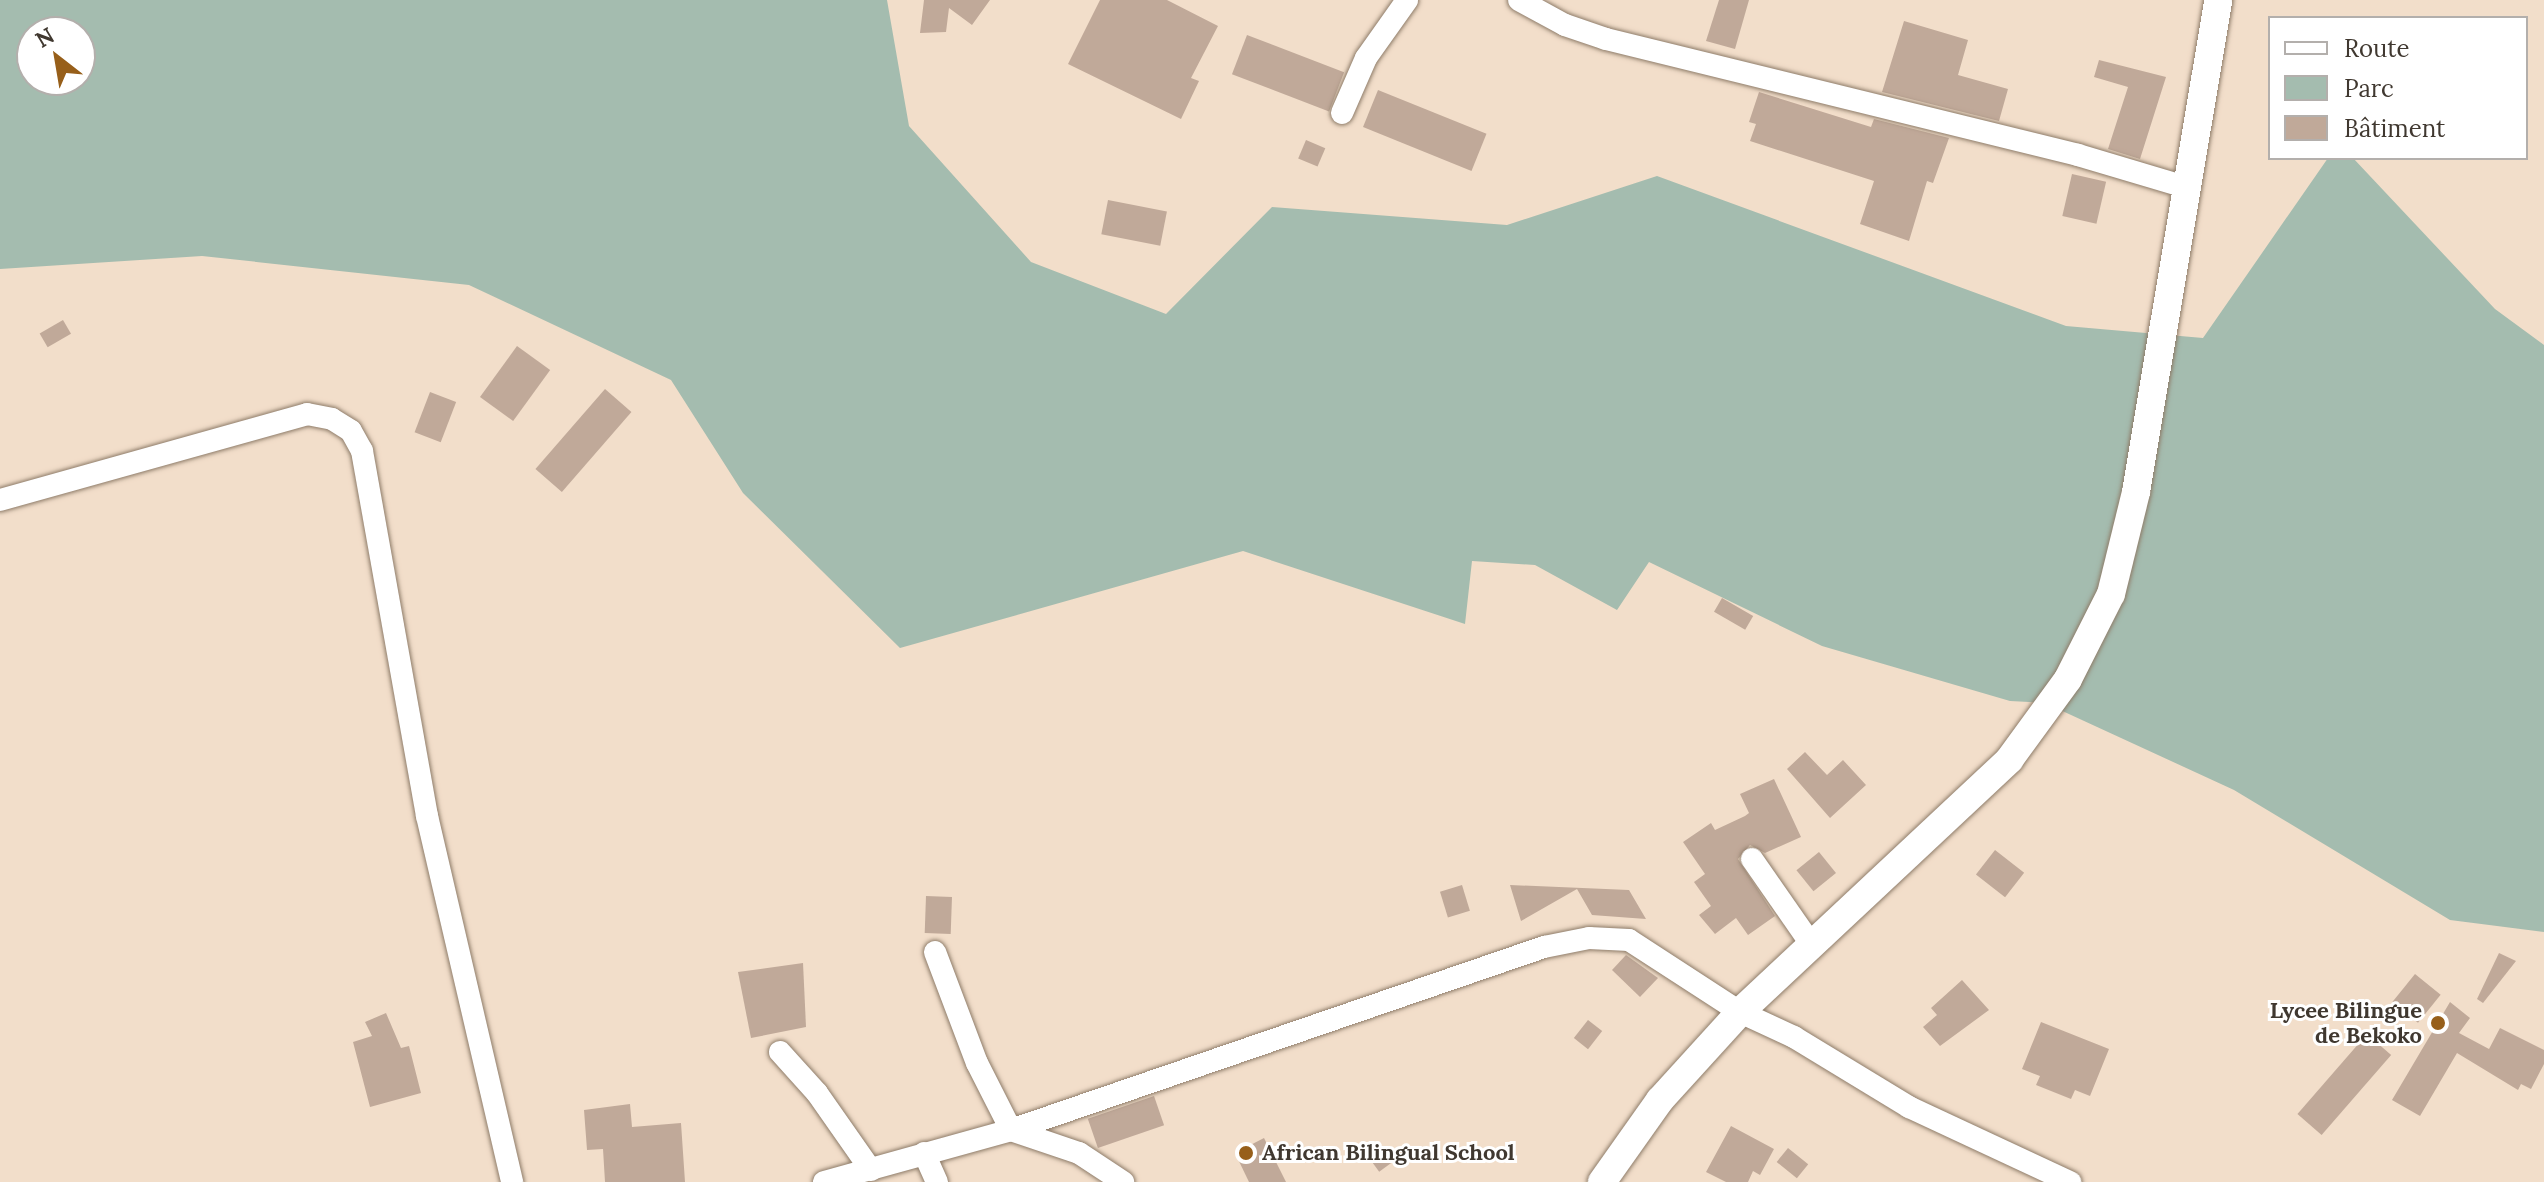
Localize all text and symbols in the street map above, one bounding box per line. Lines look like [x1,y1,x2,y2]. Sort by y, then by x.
north arrow [16,16,96,96]
legend [2268,16,2528,160]
text: N [30,21,59,54]
text: Route [2344,33,2410,64]
text: Parc [2344,73,2394,104]
text: Bâtiment [2344,113,2445,144]
place label: Lycee Bilingue de Bekoko [2270,997,2422,1048]
marker: Lycee Bilingue de Bekoko [2429,1014,2447,1032]
place label: African Bilingual School [1262,1140,1515,1166]
marker: African Bilingual School [1237,1144,1255,1162]

